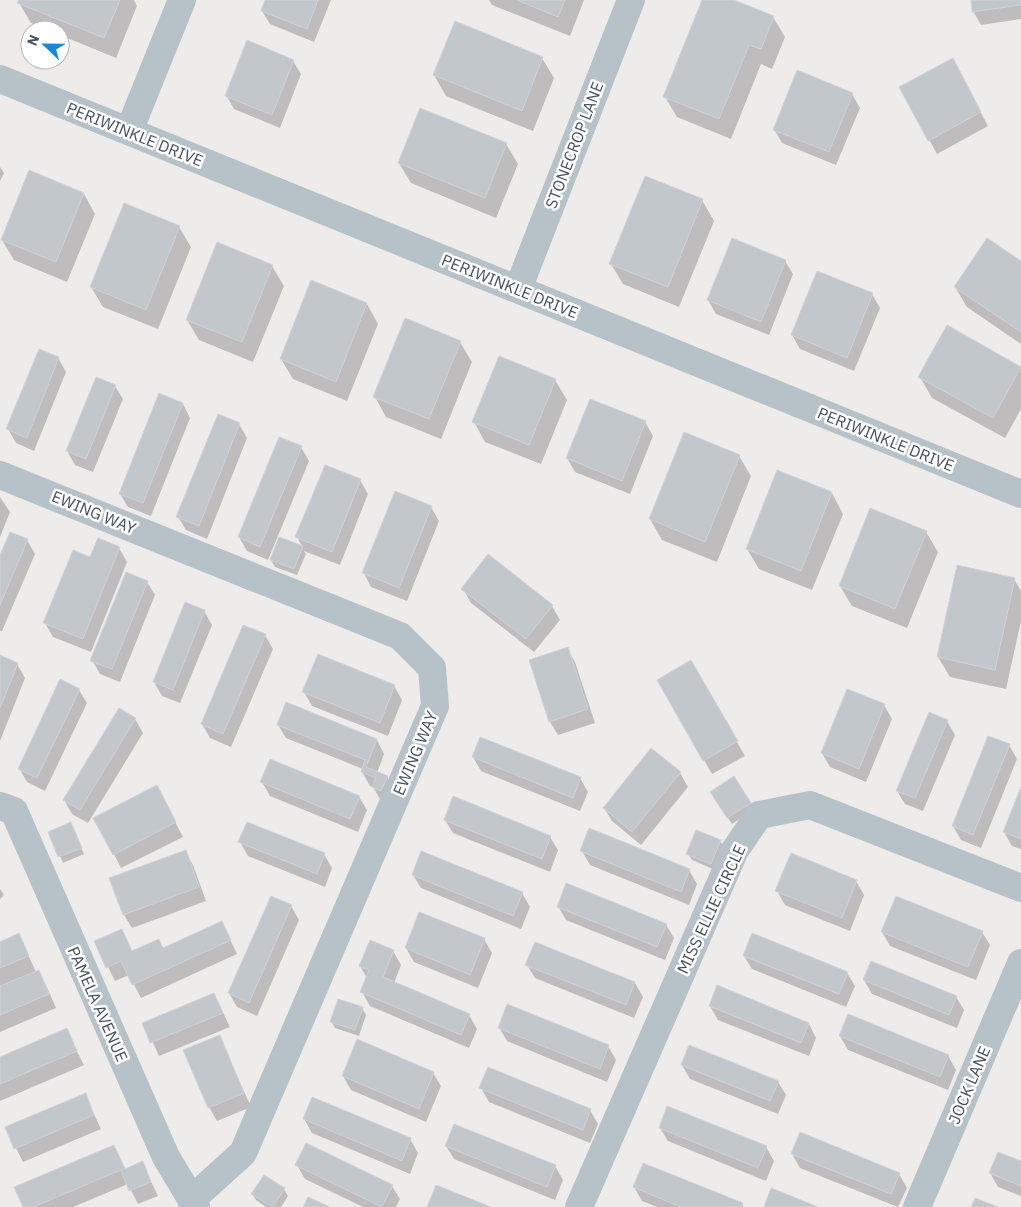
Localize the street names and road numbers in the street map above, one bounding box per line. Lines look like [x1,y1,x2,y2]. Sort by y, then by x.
street label: STONECROP LANE [541,79,607,211]
street label: PERIWINKLE DRIVE [64,98,206,170]
street label: PERIWINKLE DRIVE [439,250,581,322]
street label: PERIWINKLE DRIVE [815,403,957,475]
street label: EWING WAY [49,486,140,538]
street label: EWING WAY [388,708,442,798]
street label: MISS ELLIE CIRCLE [672,841,750,977]
street label: PAMELA AVENUE [64,943,132,1065]
street label: JOCK LANE [944,1043,994,1127]

